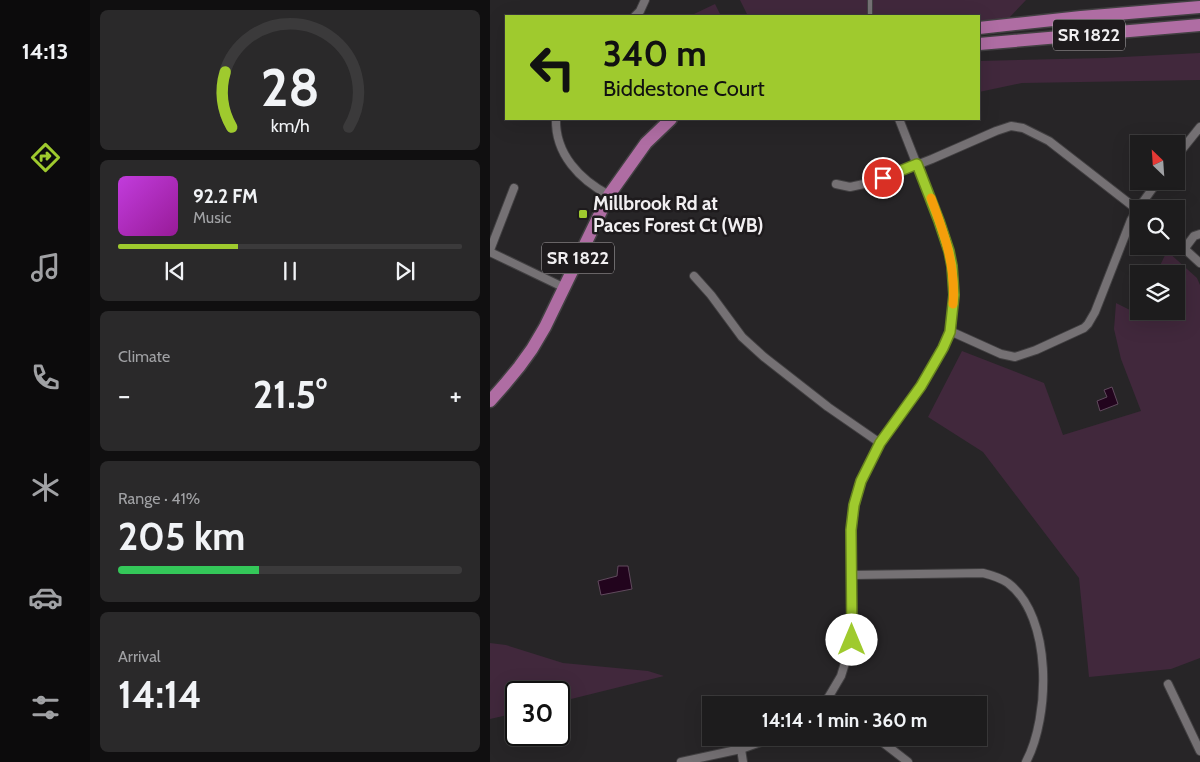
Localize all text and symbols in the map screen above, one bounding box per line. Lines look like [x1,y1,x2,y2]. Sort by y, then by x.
road number: SR 1822 [1053,20,1125,50]
text: 340 m [603,32,707,75]
icon: left [520,35,585,100]
text: 14:13 [22,38,68,65]
text: 28 [261,56,319,119]
text: Biddestone Court [603,75,765,102]
text: km/h [270,115,310,136]
north arrow [1130,135,1185,190]
map controls [1130,135,1185,320]
icon: directions [28,140,63,175]
pin [862,157,904,199]
icon: arrive [869,164,897,192]
text: 92.2 FM [193,185,258,208]
place label: Millbrook Rd at Paces Forest Ct (WB) [593,192,764,237]
button: search [1130,200,1185,255]
text: Music [193,208,231,227]
marker: Millbrook Rd at Paces Forest Ct (WB) [577,208,589,220]
road number: SR 1822 [542,242,614,274]
icon: music [28,250,63,285]
icon: previous [161,257,189,285]
icon: pause [276,257,304,285]
icon: next [391,257,419,285]
button: layers [1130,265,1185,320]
text: Climate [118,347,170,366]
icon: phone [28,360,63,395]
text: 21.5° [253,371,327,418]
text: − [118,378,130,412]
text: + [450,378,462,412]
icon: climate [28,470,63,505]
text: Range · 41% [118,489,200,508]
text: 205 km [118,513,245,560]
icon: car [28,580,63,615]
position arrow [825,613,877,665]
text: Arrival [118,647,161,666]
text: 14:14 [118,671,202,718]
speed limit sign: 30 [505,681,570,746]
icon: filters [28,690,63,725]
text: 14:14 · 1 min · 360 m [762,709,927,732]

